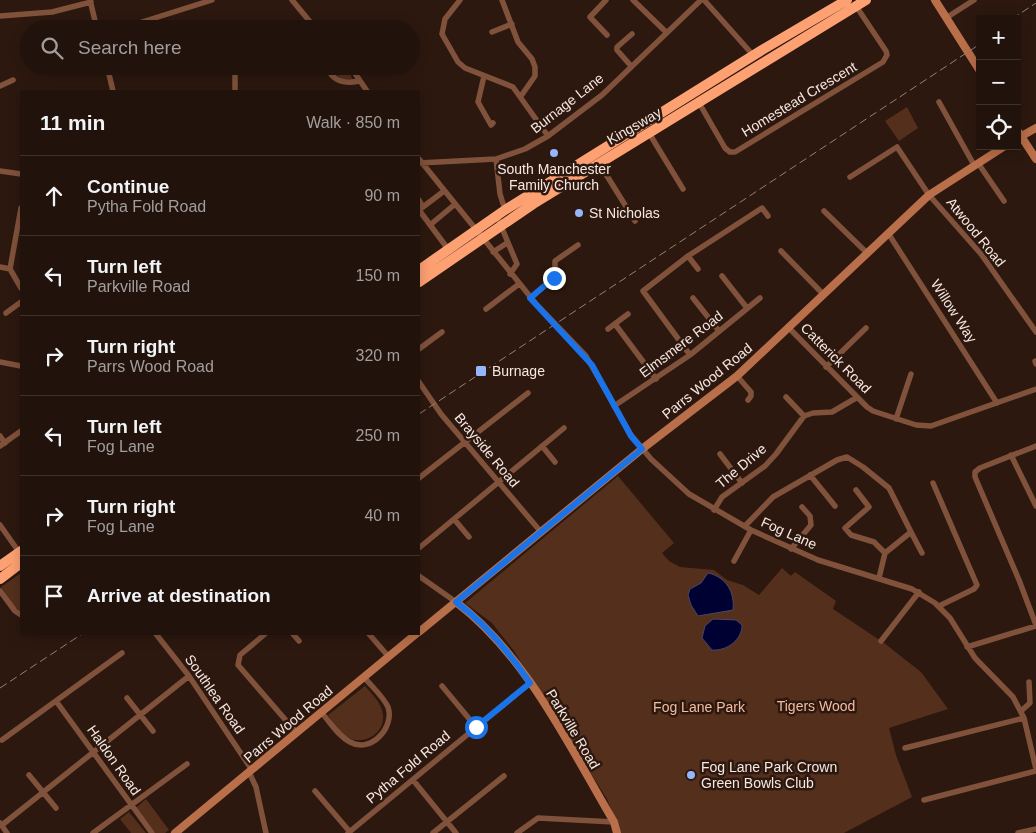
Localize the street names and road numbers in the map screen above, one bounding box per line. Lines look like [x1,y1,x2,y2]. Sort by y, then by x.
street label: Homestead Crescent [739,58,860,140]
street label: Burnage Lane [527,69,607,136]
street label: Kingsway [604,104,664,148]
street label: Atwood Road [943,194,1009,270]
street label: Willow Way [928,277,980,345]
street label: Elmsmere Road [636,307,726,381]
street label: Catterick Road [798,320,874,396]
street label: Parrs Wood Road [659,340,755,422]
street label: Brayside Road [451,410,523,490]
street label: The Drive [713,440,770,492]
street label: Fog Lane [759,514,819,552]
street label: Southlea Road [182,651,248,737]
street label: Parrs Wood Road [240,682,336,766]
street label: Parkville Road [543,686,603,772]
street label: Haldon Road [84,722,144,798]
street label: Pytha Fold Road [363,727,453,807]

